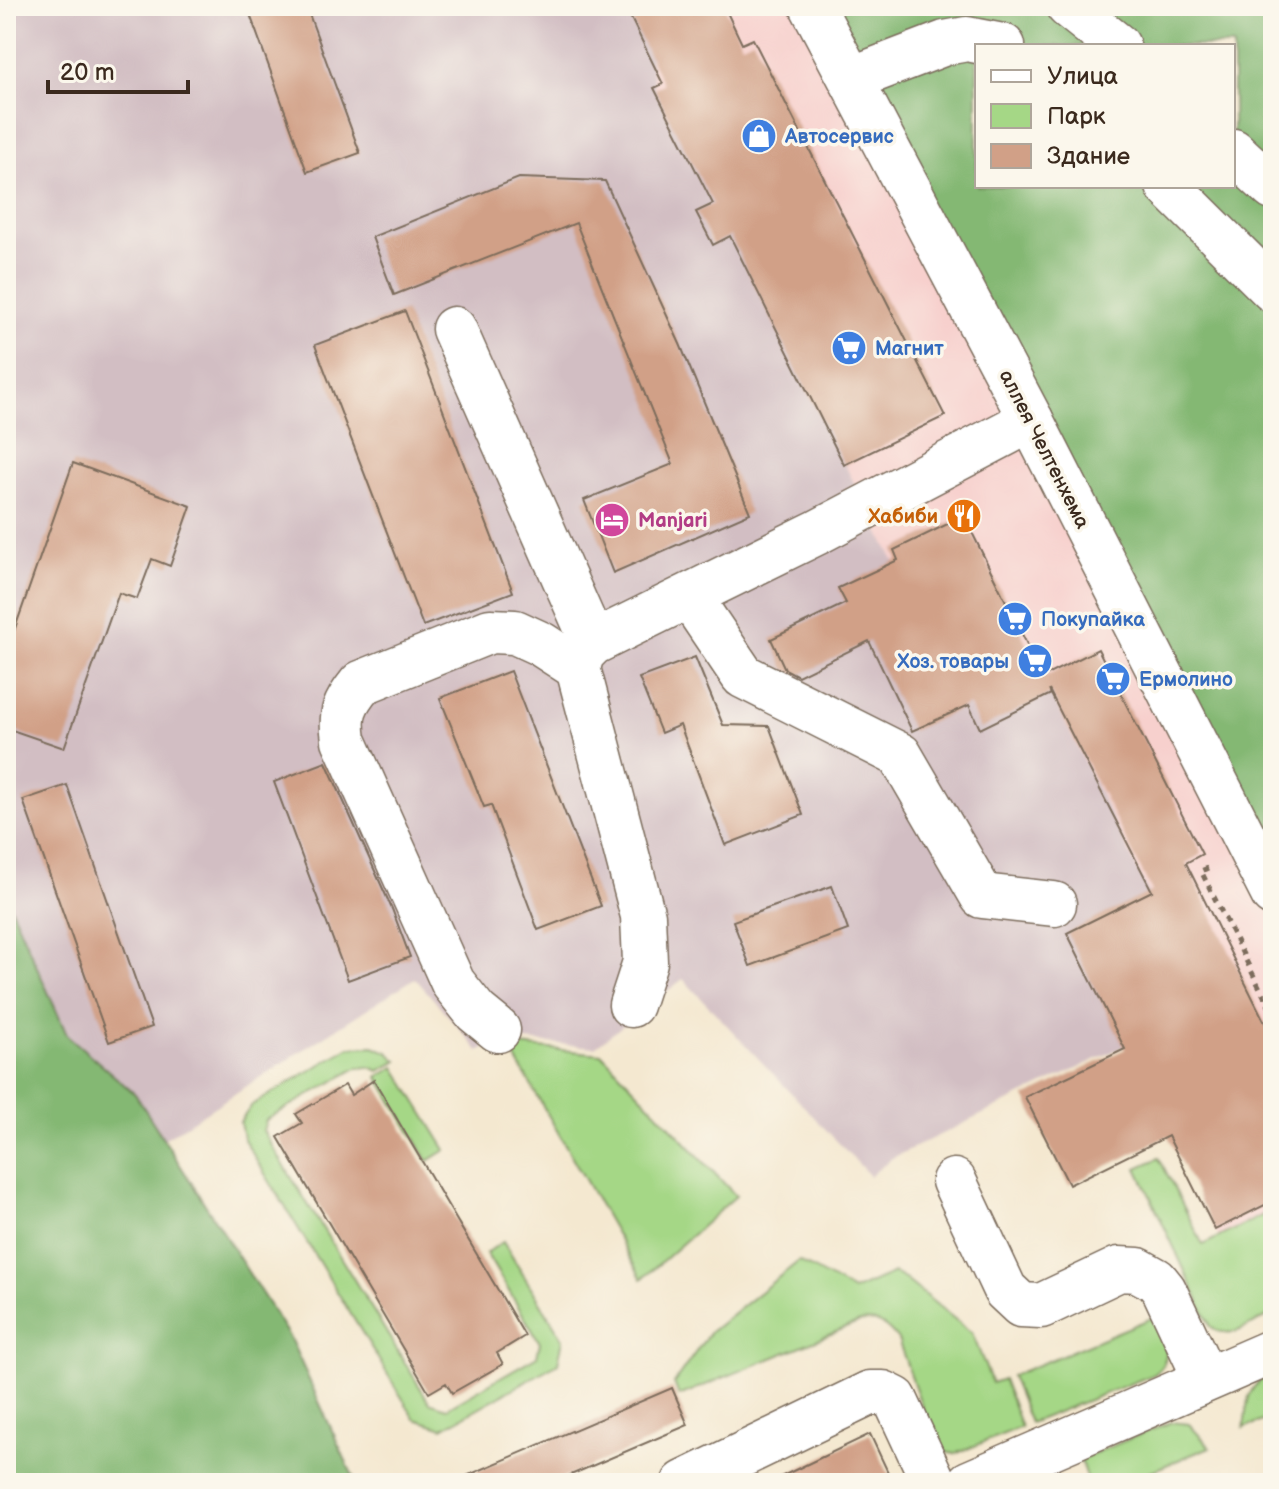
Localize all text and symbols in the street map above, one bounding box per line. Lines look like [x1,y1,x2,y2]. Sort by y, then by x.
scale bar [48,44,188,94]
legend [975,44,1235,188]
text: 20 m [60,58,115,87]
text: Улица [1047,62,1118,91]
text: Парк [1047,102,1106,131]
shop icon: Автосервис [740,117,778,155]
place label: Автосервис [784,125,894,149]
text: Здание [1047,142,1130,171]
supermarket icon: Магнит [830,329,868,367]
place label: Магнит [875,337,944,361]
street label: аллея Челтенхема [994,366,1095,533]
restaurant icon: Хабиби [945,497,983,535]
hotel icon: Manjari [593,501,631,539]
place label: Хабиби [867,505,938,529]
place label: Manjari [638,509,707,533]
supermarket icon: Покупайка [996,600,1034,638]
place label: Покупайка [1041,608,1145,632]
supermarket icon: Хоз. товары [1016,642,1054,680]
place label: Хоз. товары [896,650,1009,674]
supermarket icon: Ермолино [1094,660,1132,698]
place label: Ермолино [1139,668,1233,692]

